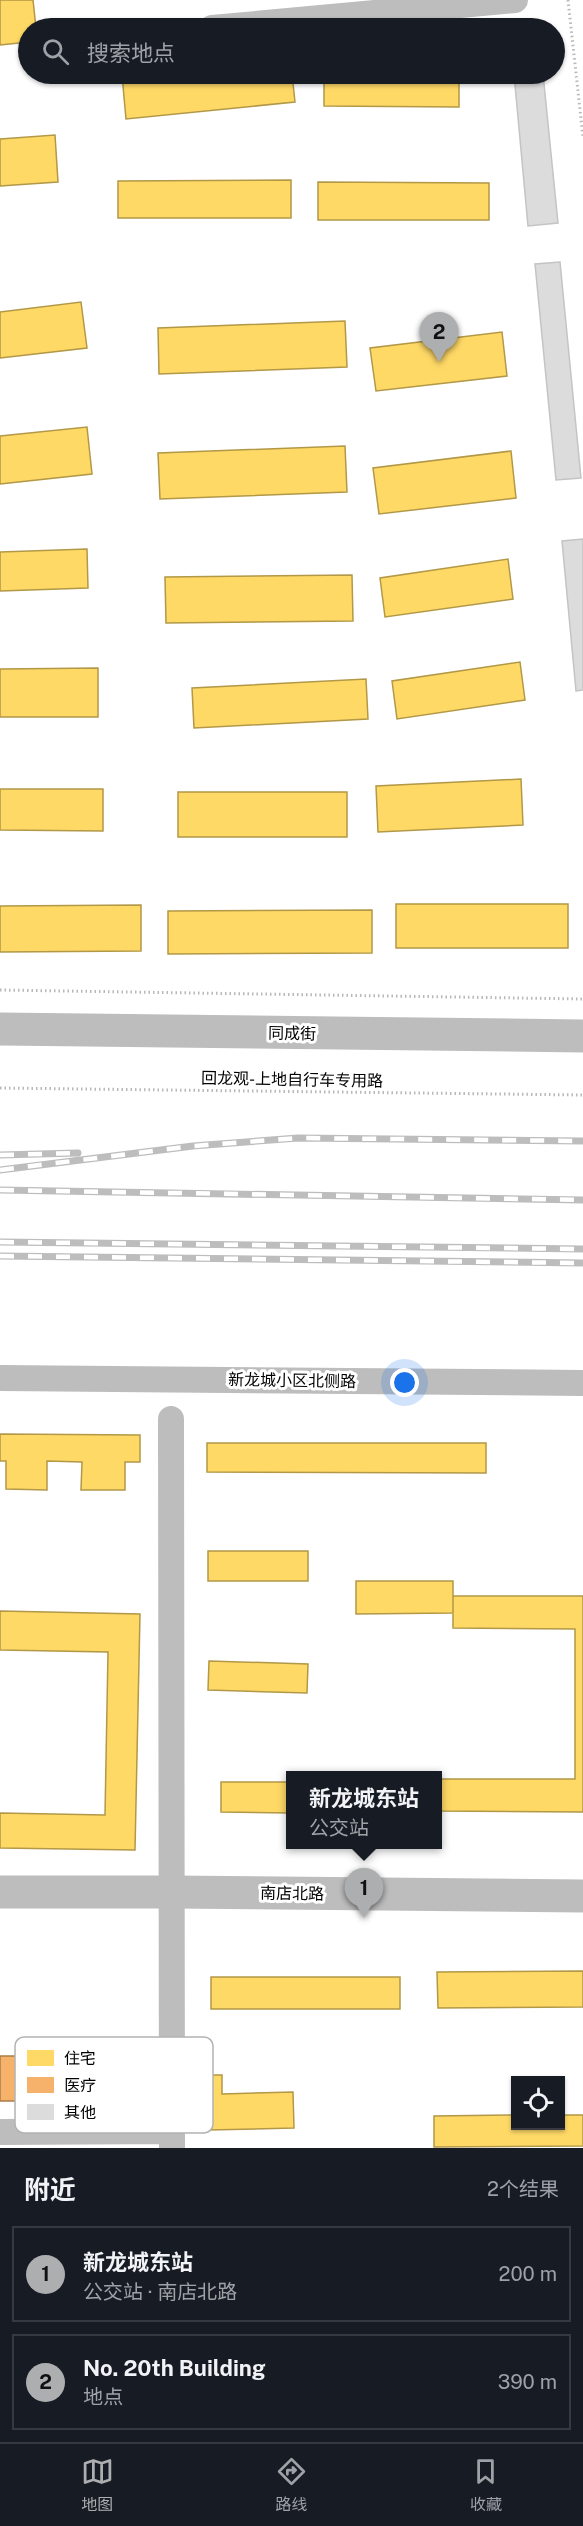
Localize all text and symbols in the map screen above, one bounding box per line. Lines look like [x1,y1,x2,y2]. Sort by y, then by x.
search box [18,18,565,84]
icon: search [39,35,72,68]
text: 搜索地点 [87,40,175,66]
pin: 2 [420,312,458,362]
street label: 同成街 [268,1024,316,1043]
street label: 回龙观-上地自行车专用路 [201,1068,383,1091]
your location [390,1368,419,1397]
street label: 新龙城小区北侧路 [228,1370,356,1391]
popup [286,1771,442,1849]
text: 新龙城东站 [309,1785,419,1811]
text: 公交站 [309,1816,369,1840]
pin: 1 [344,1868,384,1918]
street label: 南店北路 [260,1883,324,1904]
legend [15,2037,213,2133]
text: 住宅 [64,2049,96,2068]
text: 医疗 [64,2076,96,2095]
map controls [511,2076,565,2130]
button: locate [511,2076,565,2130]
text: 其他 [64,2103,96,2122]
text: 附近 [24,2174,76,2205]
text: 2个结果 [487,2177,559,2201]
text: 新龙城东站 [83,2249,193,2275]
text: 1 [41,2262,50,2286]
text: 200 m [499,2262,557,2286]
text: 公交站 · 南店北路 [83,2280,237,2304]
text: No. 20th Building [83,2355,266,2381]
text: 2 [39,2370,52,2394]
text: 390 m [498,2370,557,2394]
text: 地点 [83,2385,123,2409]
tab: 地图 [81,2455,114,2515]
tab: 路线 [275,2455,308,2515]
tab: 收藏 [469,2455,502,2515]

